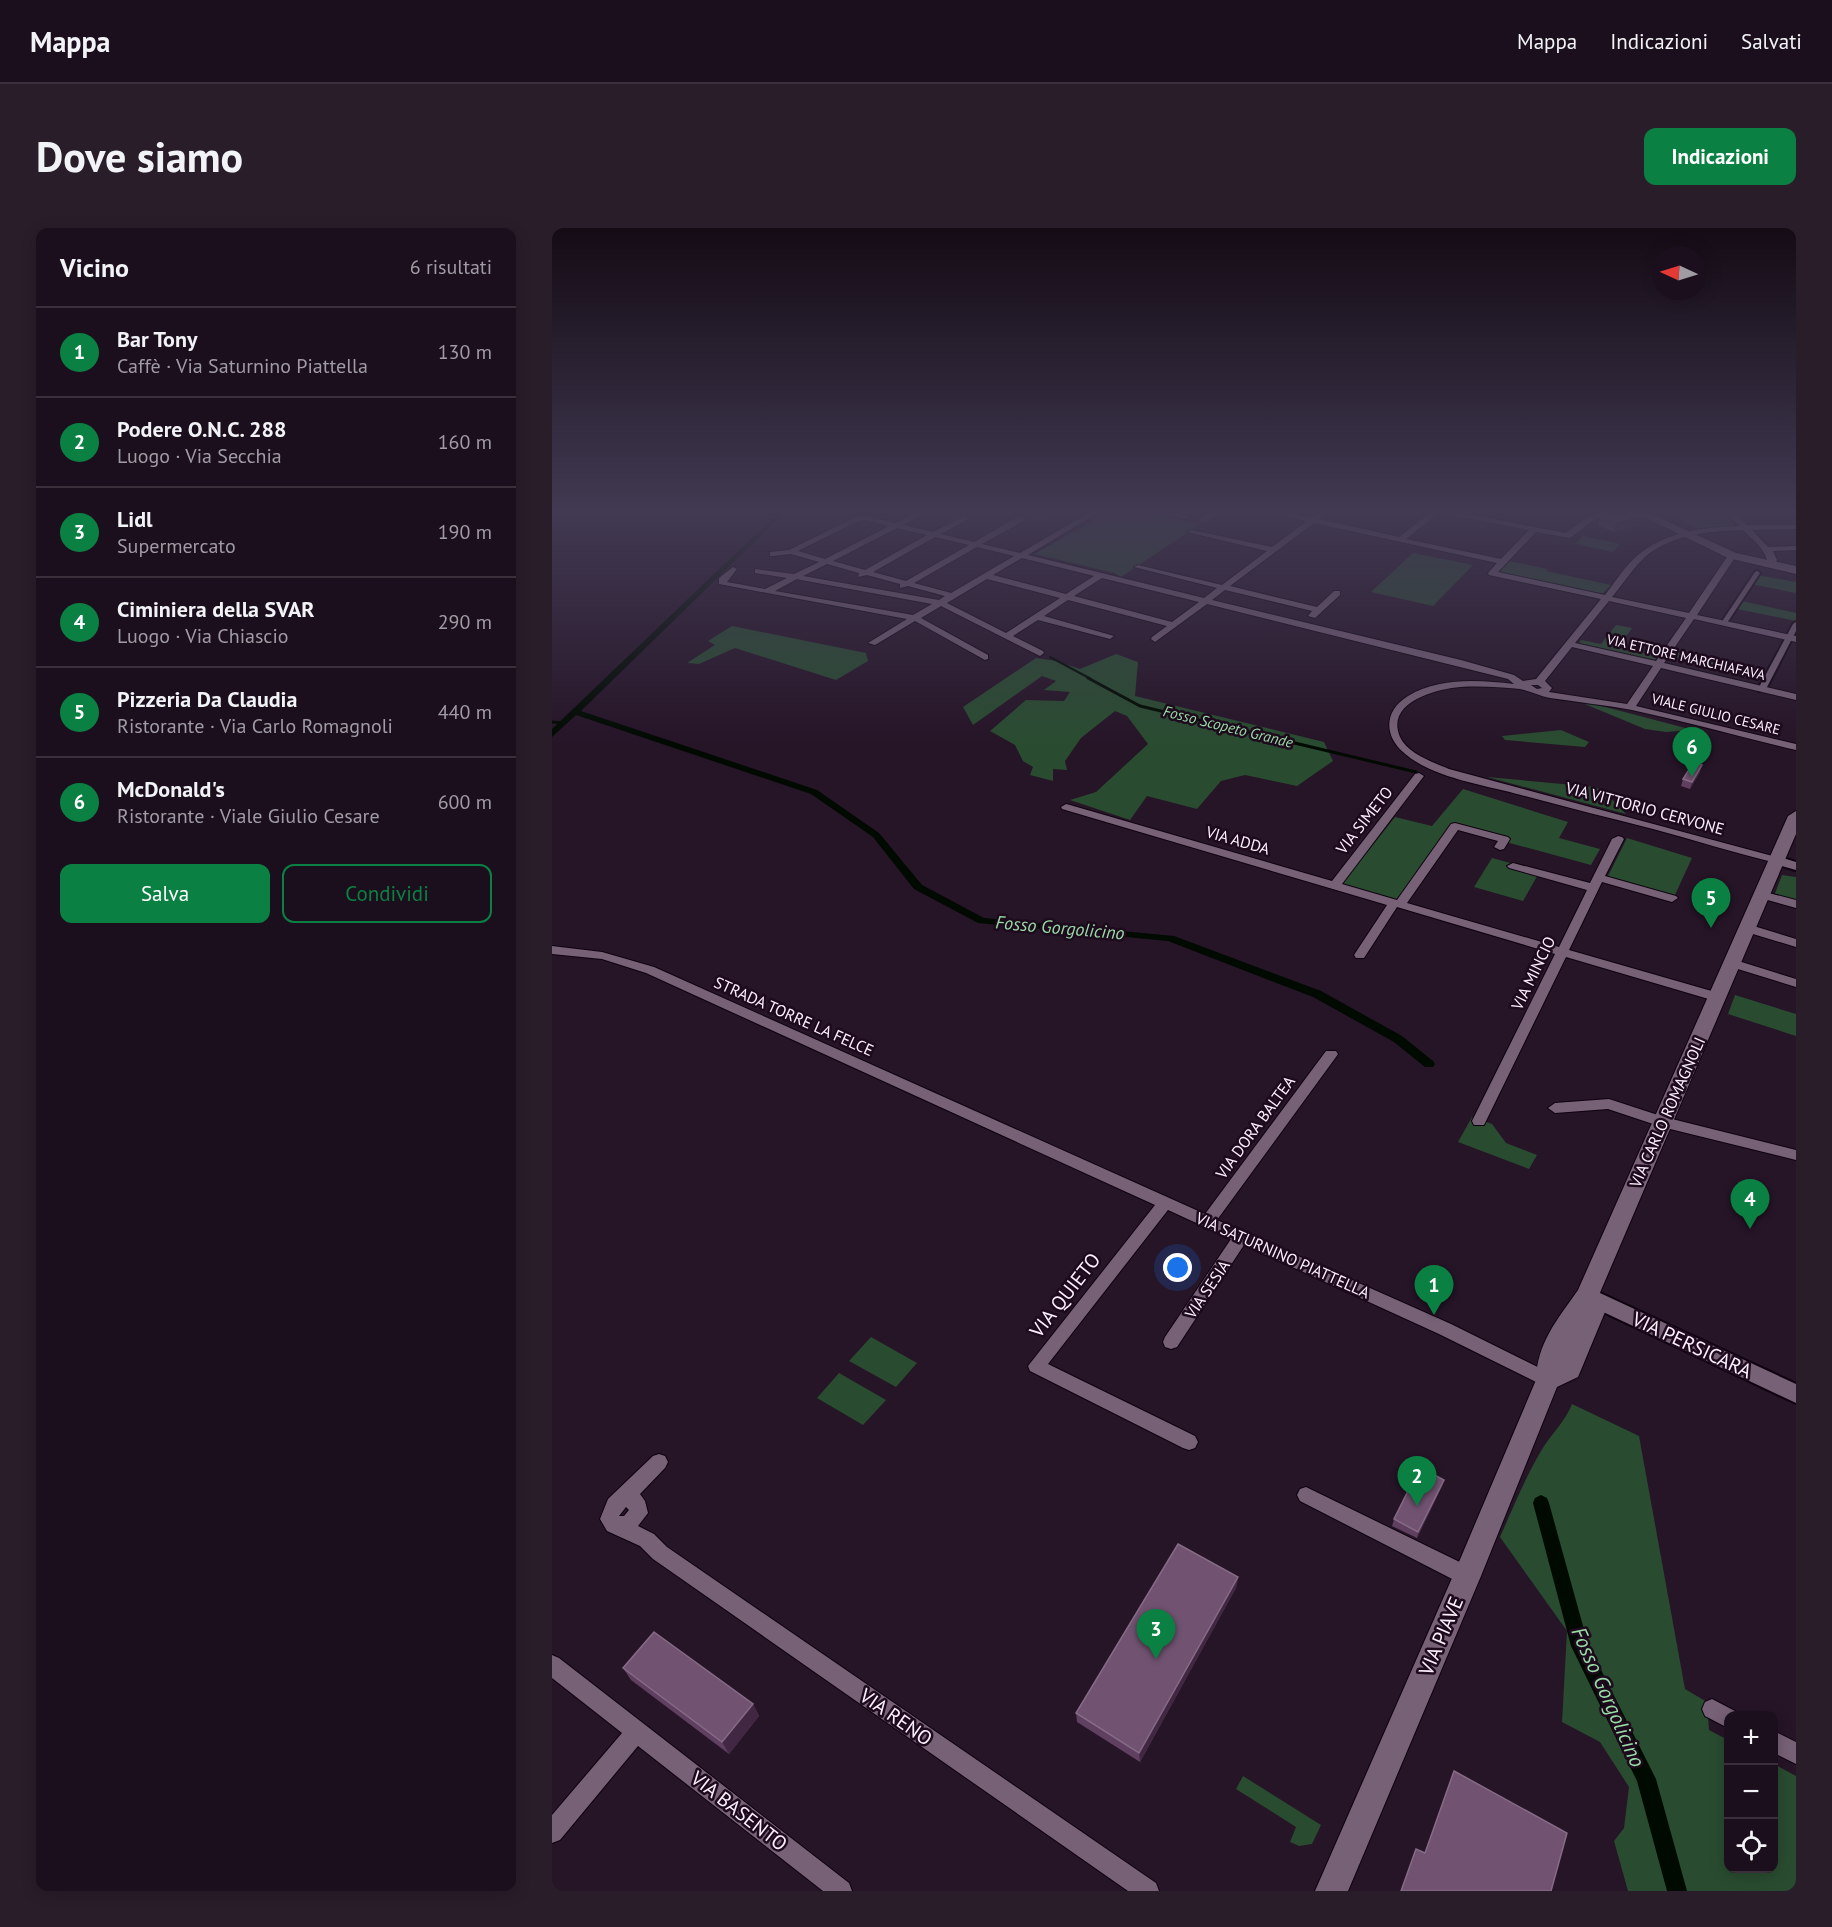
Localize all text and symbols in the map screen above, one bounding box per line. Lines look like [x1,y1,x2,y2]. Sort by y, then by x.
text: Mappa [30,23,110,60]
text: Mappa [1517,28,1577,55]
text: Indicazioni [1610,28,1708,55]
text: Salvati [1741,28,1802,55]
button: Indicazioni [1644,128,1796,185]
text: Dove siamo [36,129,243,184]
north arrow [1652,246,1706,300]
text: Vicino [60,251,129,284]
text: 6 risultati [410,254,492,280]
text: Bar Tony [117,325,197,353]
text: 1 [74,339,85,365]
text: 130 m [438,339,492,365]
text: Caffè · Via Saturnino Piattella [117,353,368,379]
text: Podere O.N.C. 288 [117,415,286,443]
text: 2 [74,429,85,455]
text: 160 m [438,429,492,455]
text: Luogo · Via Secchia [117,443,282,469]
text: Lidl [117,505,153,533]
text: 3 [74,519,85,545]
text: 190 m [438,519,492,545]
text: Supermercato [117,533,236,559]
text: Ciminiera della SVAR [117,595,315,623]
text: 4 [74,609,85,635]
text: 290 m [438,609,492,635]
text: Luogo · Via Chiascio [117,623,288,649]
street label: VIA ETTORE MARCHIAFAVA [1604,630,1768,684]
text: Pizzeria Da Claudia [117,685,297,713]
street label: VIALE GIULIO CESARE [1649,689,1782,739]
text: 5 [74,699,85,725]
text: 440 m [438,699,492,725]
water label: Fosso Scopeto Grande [1161,701,1295,752]
text: Ristorante · Via Carlo Romagnoli [117,713,393,739]
pin: 6 [1672,728,1712,777]
text: McDonald's [117,775,225,803]
street label: VIA VITTORIO CERVONE [1563,777,1726,839]
street label: VIA SIMETO [1331,782,1397,859]
text: 6 [74,789,85,815]
text: 600 m [438,789,492,815]
text: Ristorante · Viale Giulio Cesare [117,803,380,829]
street label: VIA ADDA [1203,821,1273,859]
button: Salva [60,864,270,923]
button: Condividi [282,864,492,923]
pin: 5 [1692,878,1730,928]
water label: Fosso Gorgolicino [995,910,1126,945]
street label: VIA MINCIO [1506,933,1559,1014]
street label: STRADA TORRE LA FELCE [711,972,877,1060]
street label: VIA CARLO ROMAGNOLI [1624,1034,1709,1191]
street label: VIA DORA BALTEA [1210,1071,1299,1183]
pin: 4 [1730,1180,1770,1229]
street label: VIA SATURNINO PIATTELLA [1192,1207,1374,1303]
street label: VIA QUIETO [1023,1247,1106,1343]
your location [1163,1253,1192,1282]
street label: VIA SESIA [1180,1255,1234,1323]
pin: 1 [1414,1266,1454,1315]
street label: VIA PERSICARA [1627,1305,1756,1384]
pin: 2 [1398,1456,1436,1506]
street label: VIA PIAVE [1412,1593,1469,1680]
pin: 3 [1136,1610,1176,1659]
water label: Fosso Gorgolicino [1565,1622,1651,1771]
street label: VIA RENO [854,1682,938,1752]
map controls [1724,1711,1778,1873]
button: + [1724,1711,1778,1765]
street label: VIA BASENTO [685,1765,792,1857]
button: − [1724,1765,1778,1819]
button: locate [1724,1819,1778,1873]

